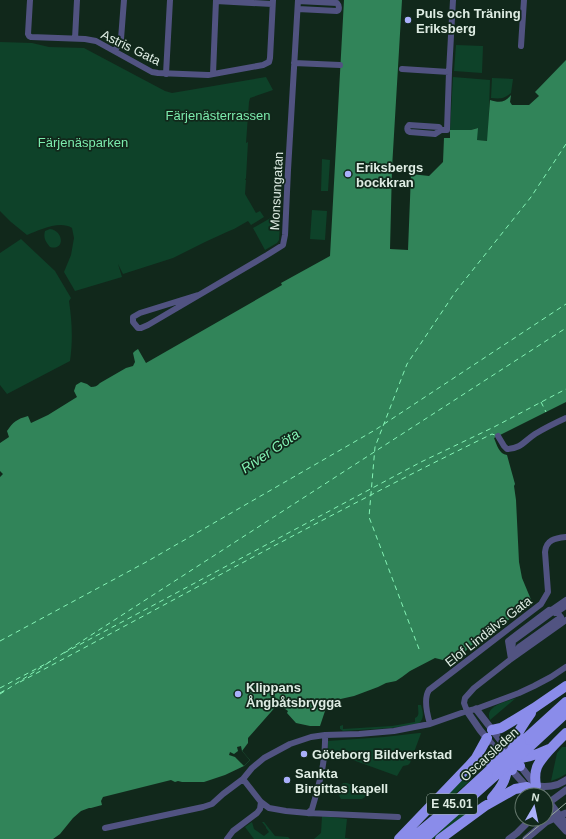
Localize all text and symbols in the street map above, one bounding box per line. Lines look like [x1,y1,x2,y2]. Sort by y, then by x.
place label: Puls och Träning Eriksberg [416,6,521,36]
marker: Puls och Träning Eriksberg [403,15,413,25]
street label: Astris Gata [99,27,164,69]
park label: Färjenästerrassen [166,108,270,123]
park label: Färjenäsparken [38,135,128,150]
street label: Monsungatan [267,151,286,231]
place label: Eriksbergs bockkran [356,160,423,190]
marker: Eriksbergs bockkran [343,169,353,179]
water label: River Göta [238,426,302,476]
street label: Elof Lindälvs Gata [442,593,535,670]
place label: Klippans Ångbåtsbrygga [246,680,342,710]
marker: Klippans Ångbåtsbrygga [233,689,243,699]
street label: Oscarsleden [457,724,521,784]
place label: Göteborg Bildverkstad [312,747,452,762]
marker: Göteborg Bildverkstad [299,749,309,759]
place label: Sankta Birgittas kapell [295,766,388,796]
marker: Sankta Birgittas kapell [282,775,292,785]
north arrow [514,787,554,827]
text: N [531,791,540,804]
road number: E 45.01 [427,794,477,814]

